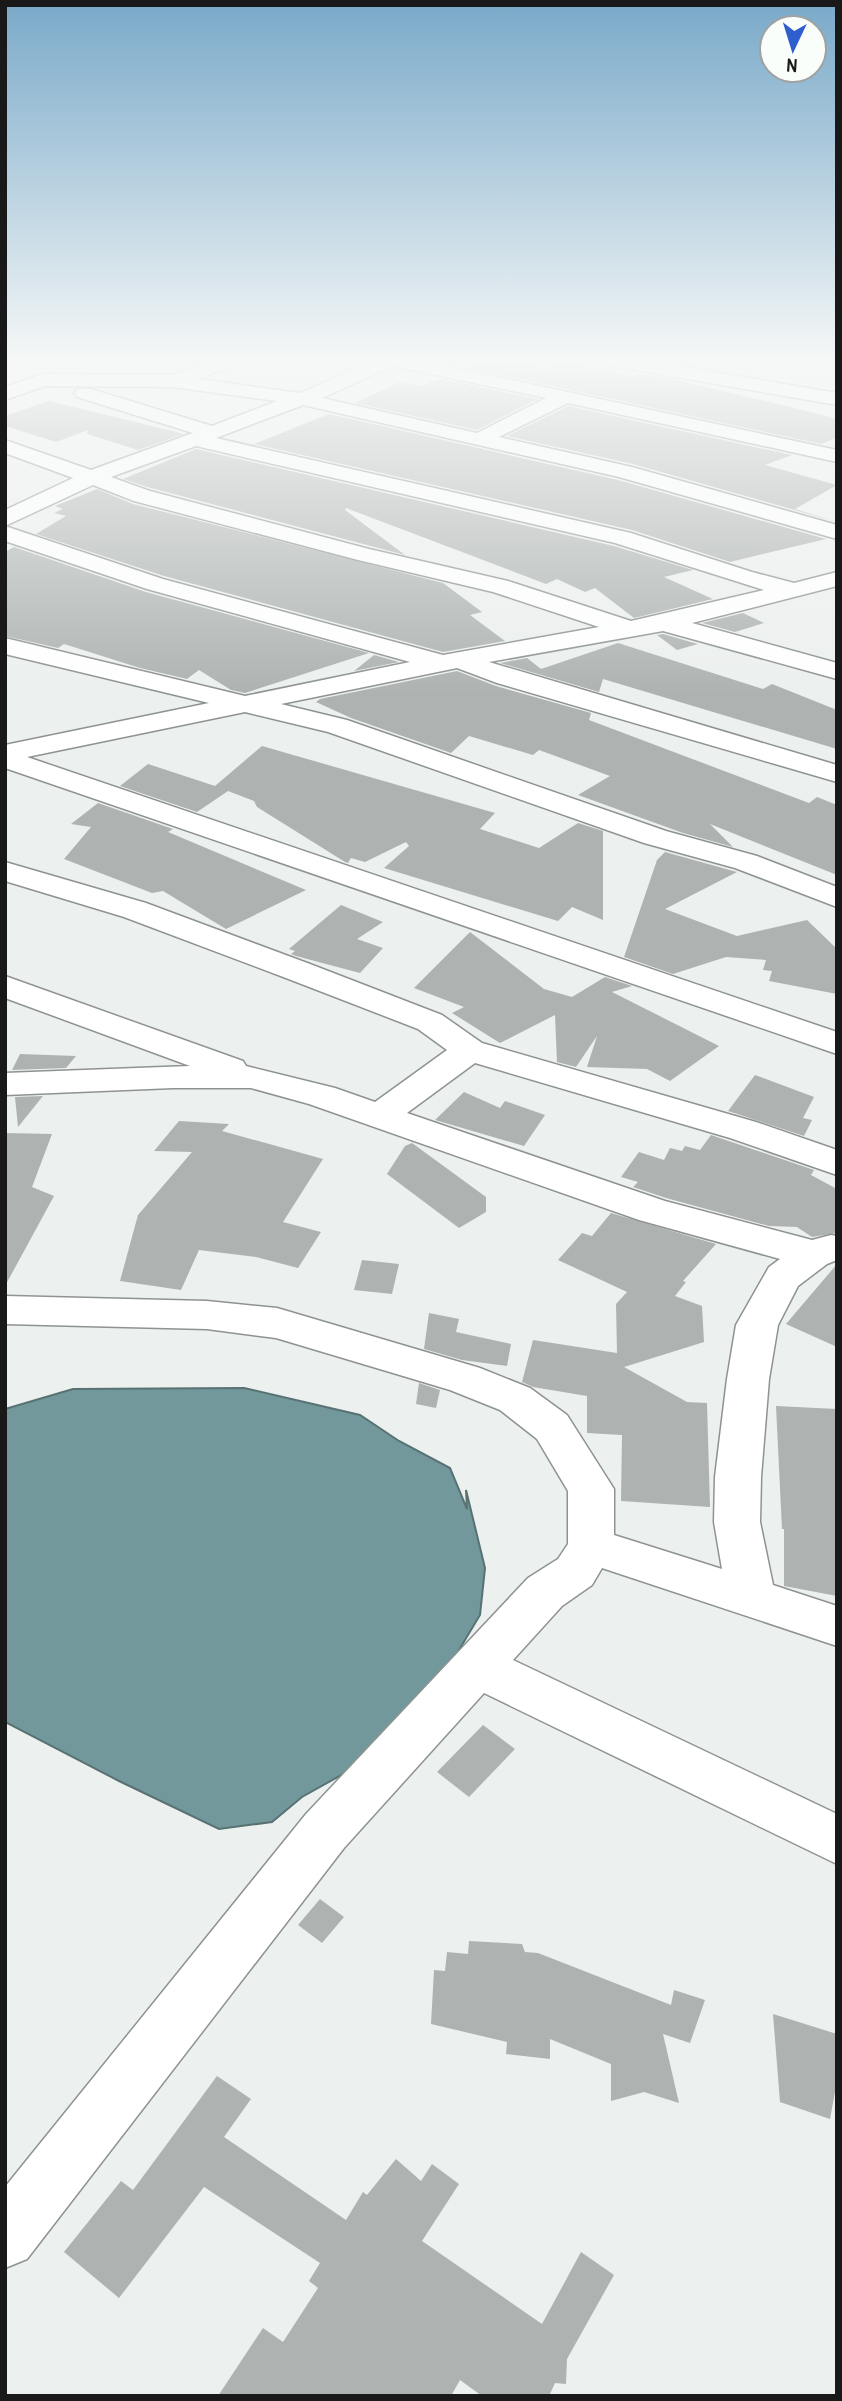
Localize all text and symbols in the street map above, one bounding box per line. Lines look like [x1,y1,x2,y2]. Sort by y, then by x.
north arrow [758,14,828,84]
text: N [785,53,798,79]

